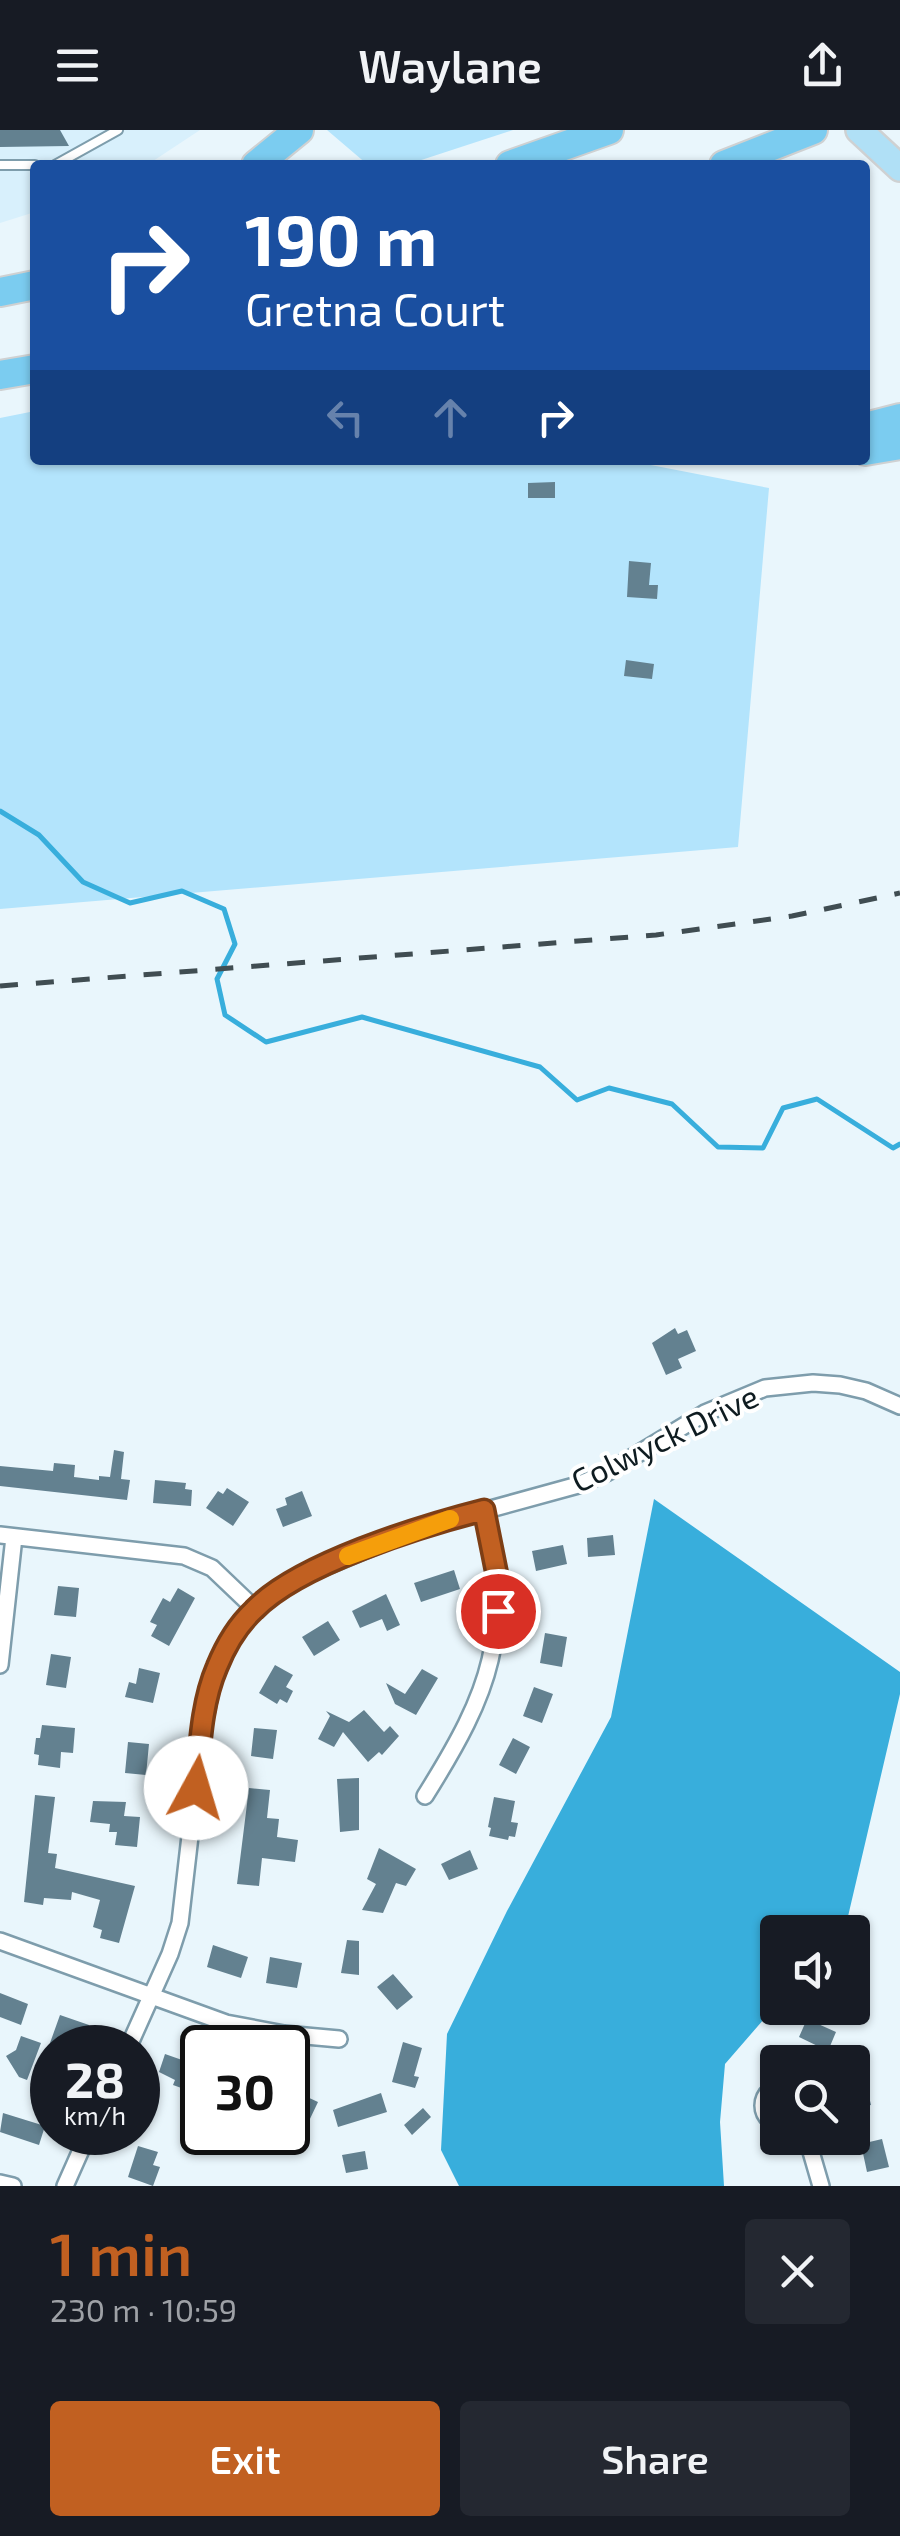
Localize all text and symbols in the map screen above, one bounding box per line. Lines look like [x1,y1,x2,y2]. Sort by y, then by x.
icon: menu [50,38,105,93]
text: Waylane [358,38,542,92]
icon: share [795,38,850,93]
text: 190 m [245,196,438,280]
icon: right [80,200,210,330]
text: Gretna Court [245,281,505,335]
icon: left [318,390,373,445]
icon: ahead [423,390,478,445]
icon: right [528,390,583,445]
street label: Colwyck Drive [564,1376,764,1499]
pin [456,1569,541,1654]
icon: arrive [471,1584,526,1639]
position arrow [144,1736,248,1840]
map controls [760,1915,870,2155]
button: sound [760,1915,870,2025]
speed limit sign: 30 [180,2025,310,2155]
button: search [760,2045,870,2155]
text: 28 [65,2048,125,2108]
text: km/h [64,2100,126,2130]
text: 1 min [50,2216,192,2288]
button: close [745,2219,850,2324]
text: 230 m · 10:59 [50,2290,237,2328]
button: Exit [50,2401,440,2516]
button: Share [460,2401,850,2516]

